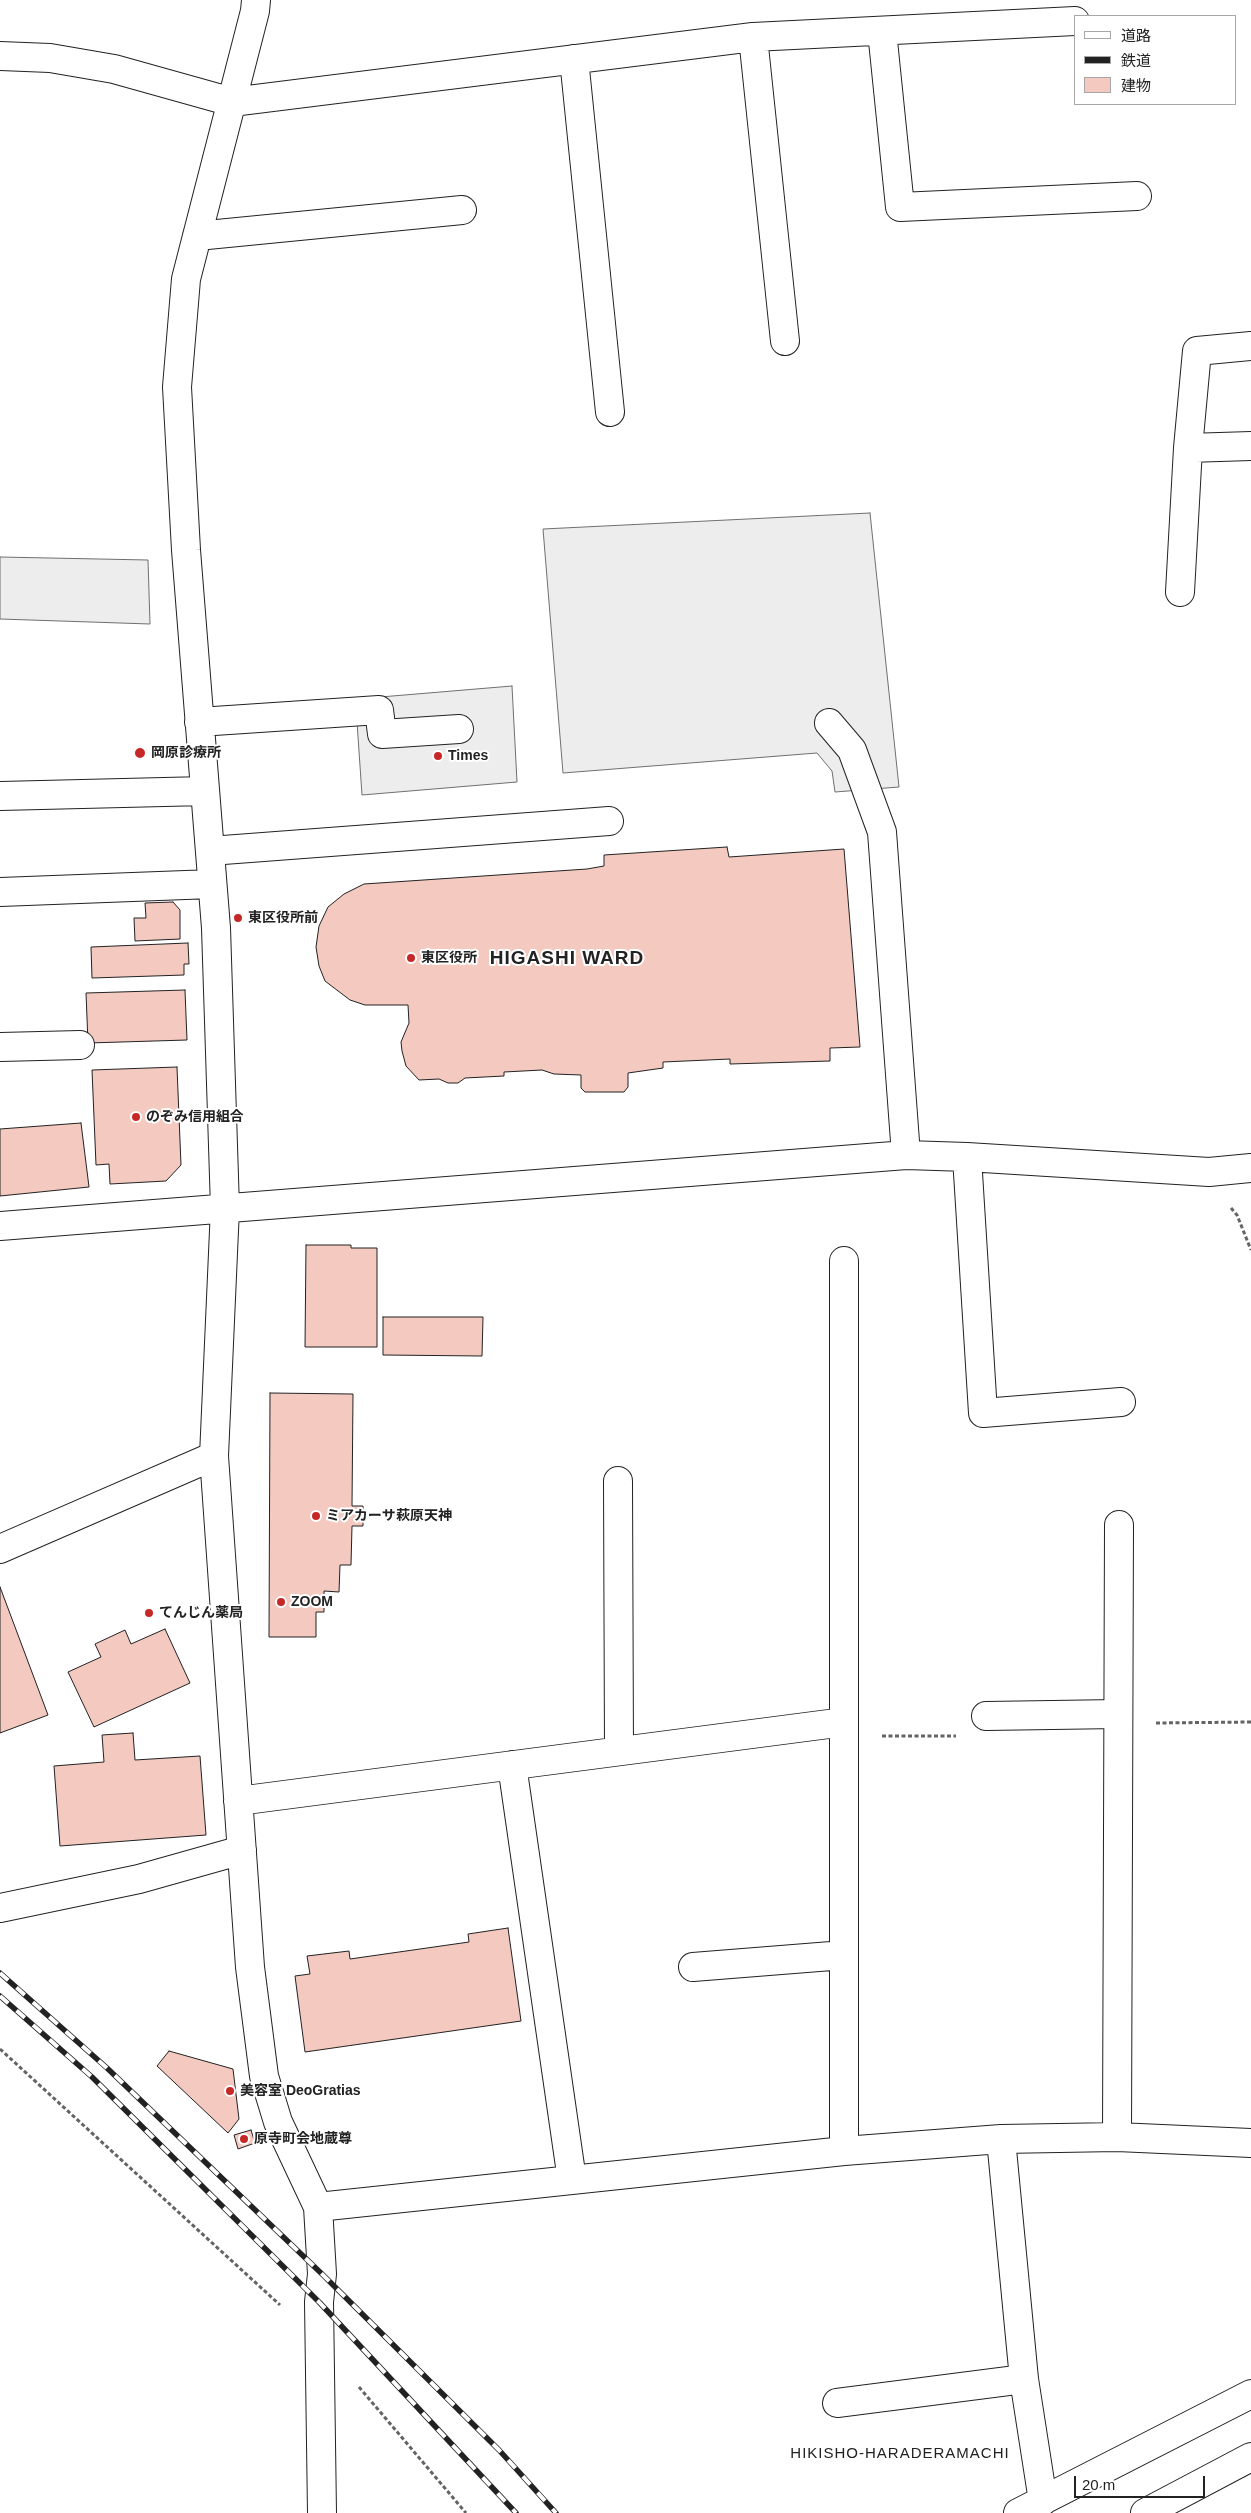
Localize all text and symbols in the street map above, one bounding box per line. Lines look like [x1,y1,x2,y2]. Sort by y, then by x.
legend [1074,15,1236,105]
text: 道路 [1121,27,1151,44]
text: 鉄道 [1121,52,1151,69]
text: 建物 [1121,77,1151,94]
place label: 岡原診療所 [151,745,221,761]
marker: 岡原診療所 [133,746,147,760]
place label: Times [448,748,488,764]
marker: Times [432,750,444,762]
place label: 東区役所前 [248,910,318,926]
marker: 東区役所前 [232,912,244,924]
district label: HIGASHI WARD [488,948,646,970]
place label: 東区役所 [421,950,477,966]
marker: 東区役所 [405,952,417,964]
place label: のぞみ信用組合 [146,1109,244,1125]
marker: のぞみ信用組合 [130,1111,142,1123]
place label: ミアカーサ萩原天神 [326,1508,452,1524]
marker: ミアカーサ萩原天神 [310,1510,322,1522]
place label: ZOOM [291,1594,333,1610]
marker: ZOOM [275,1596,287,1608]
place label: てんじん薬局 [159,1605,243,1621]
marker: てんじん薬局 [143,1607,155,1619]
place label: 美容室 DeoGratias [240,2083,361,2099]
marker: 美容室 DeoGratias [224,2085,236,2097]
place label: 原寺町会地蔵尊 [254,2131,352,2147]
marker: 原寺町会地蔵尊 [238,2133,250,2145]
district label: HIKISHO-HARADERAMACHI [788,2445,1012,2463]
scale bar [1076,2466,1207,2498]
text: 20 m [1082,2476,1115,2493]

